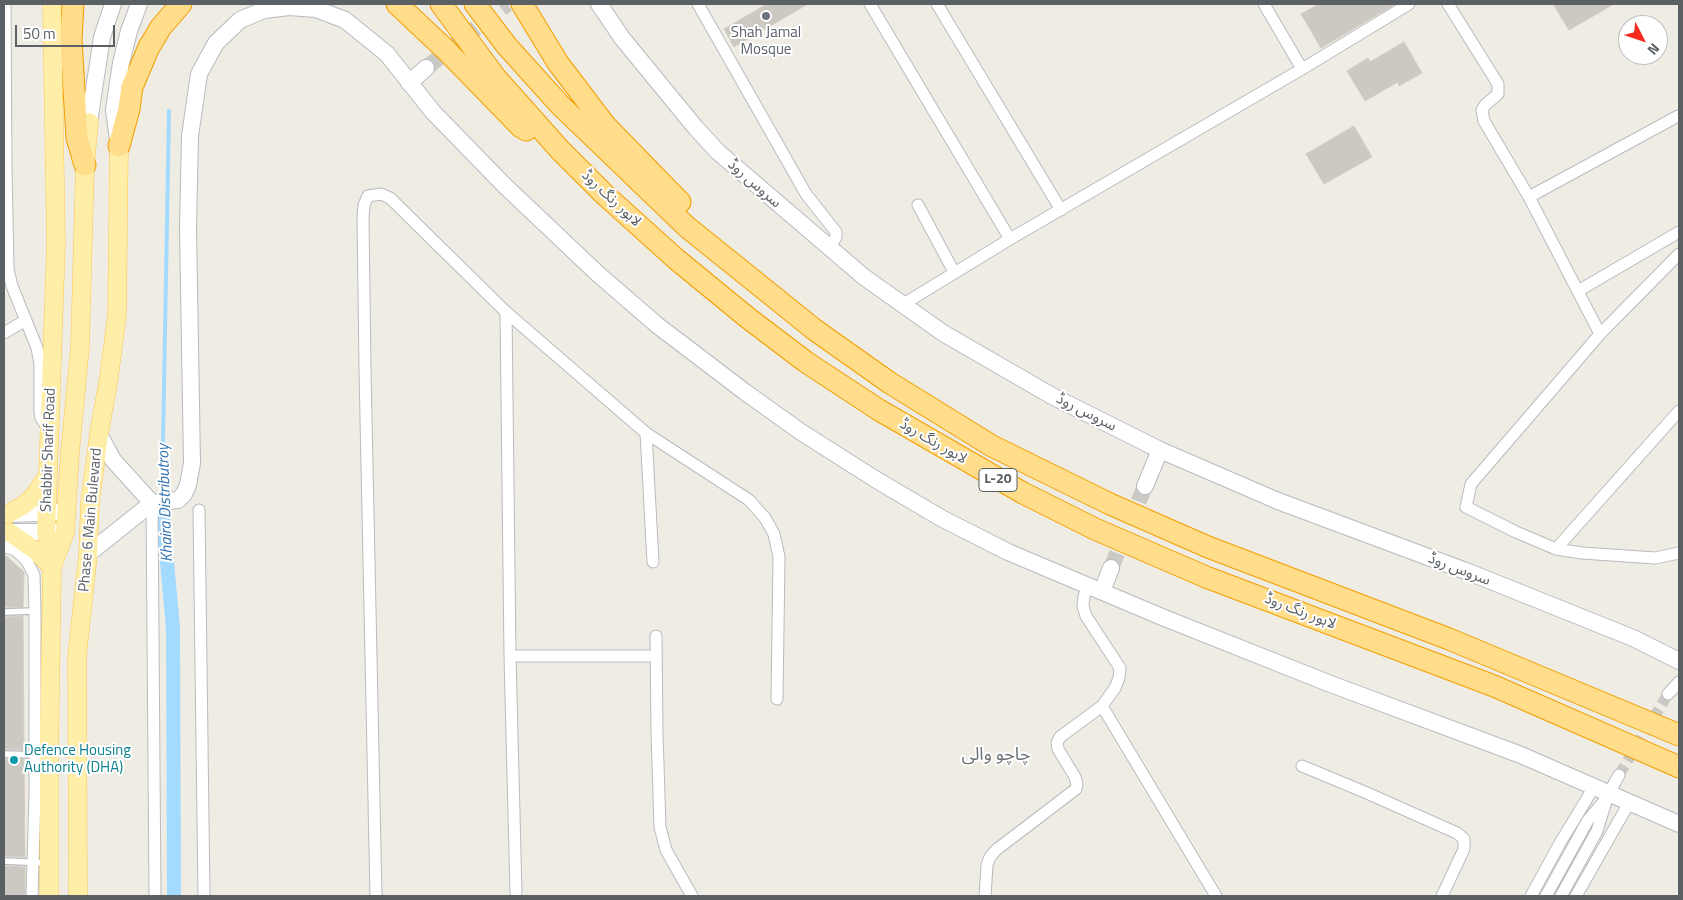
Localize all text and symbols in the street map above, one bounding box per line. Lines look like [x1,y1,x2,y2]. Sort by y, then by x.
marker: Shah Jamal Mosque [760,10,772,22]
scale bar [18,15,118,47]
north arrow [1618,15,1668,65]
text: 50 m [23,22,56,45]
place label: Shah Jamal Mosque [731,24,801,59]
text: N [1643,39,1665,60]
street label: سروس روڈ [723,156,785,212]
street label: لاہور رنگ روڈ [577,167,645,231]
street label: Shabbir Sharif Road [38,388,60,512]
street label: سروس روڈ [1053,390,1119,436]
street label: لاہور رنگ روڈ [896,415,970,469]
water label: Khaira Distributroy [154,444,178,562]
street label: Phase 6 Main Bulevard [76,447,106,593]
road number: L-20 [979,468,1017,492]
street label: سروس روڈ [1425,550,1493,590]
street label: لاہور رنگ روڈ [1262,590,1338,634]
place label: Defence Housing Authority (DHA) [24,742,131,777]
district label: چاچو والی [961,745,1031,767]
marker: Defence Housing Authority (DHA) [8,754,20,766]

